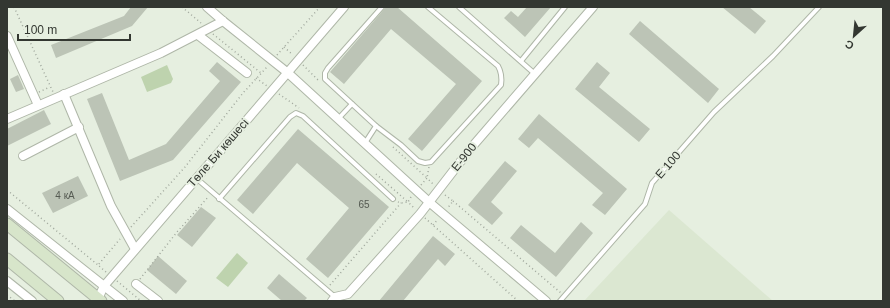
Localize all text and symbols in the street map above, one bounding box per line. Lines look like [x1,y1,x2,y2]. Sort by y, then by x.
scale bar [18,16,130,42]
north arrow [834,16,874,56]
text: 100 m [24,23,57,37]
text: С [843,38,856,52]
street label: Төле Би көшесі [185,116,251,190]
street label: E-900 [448,140,480,174]
street label: E 100 [652,148,684,181]
house number: 4 кА [55,190,75,201]
house number: 65 [358,199,370,210]

